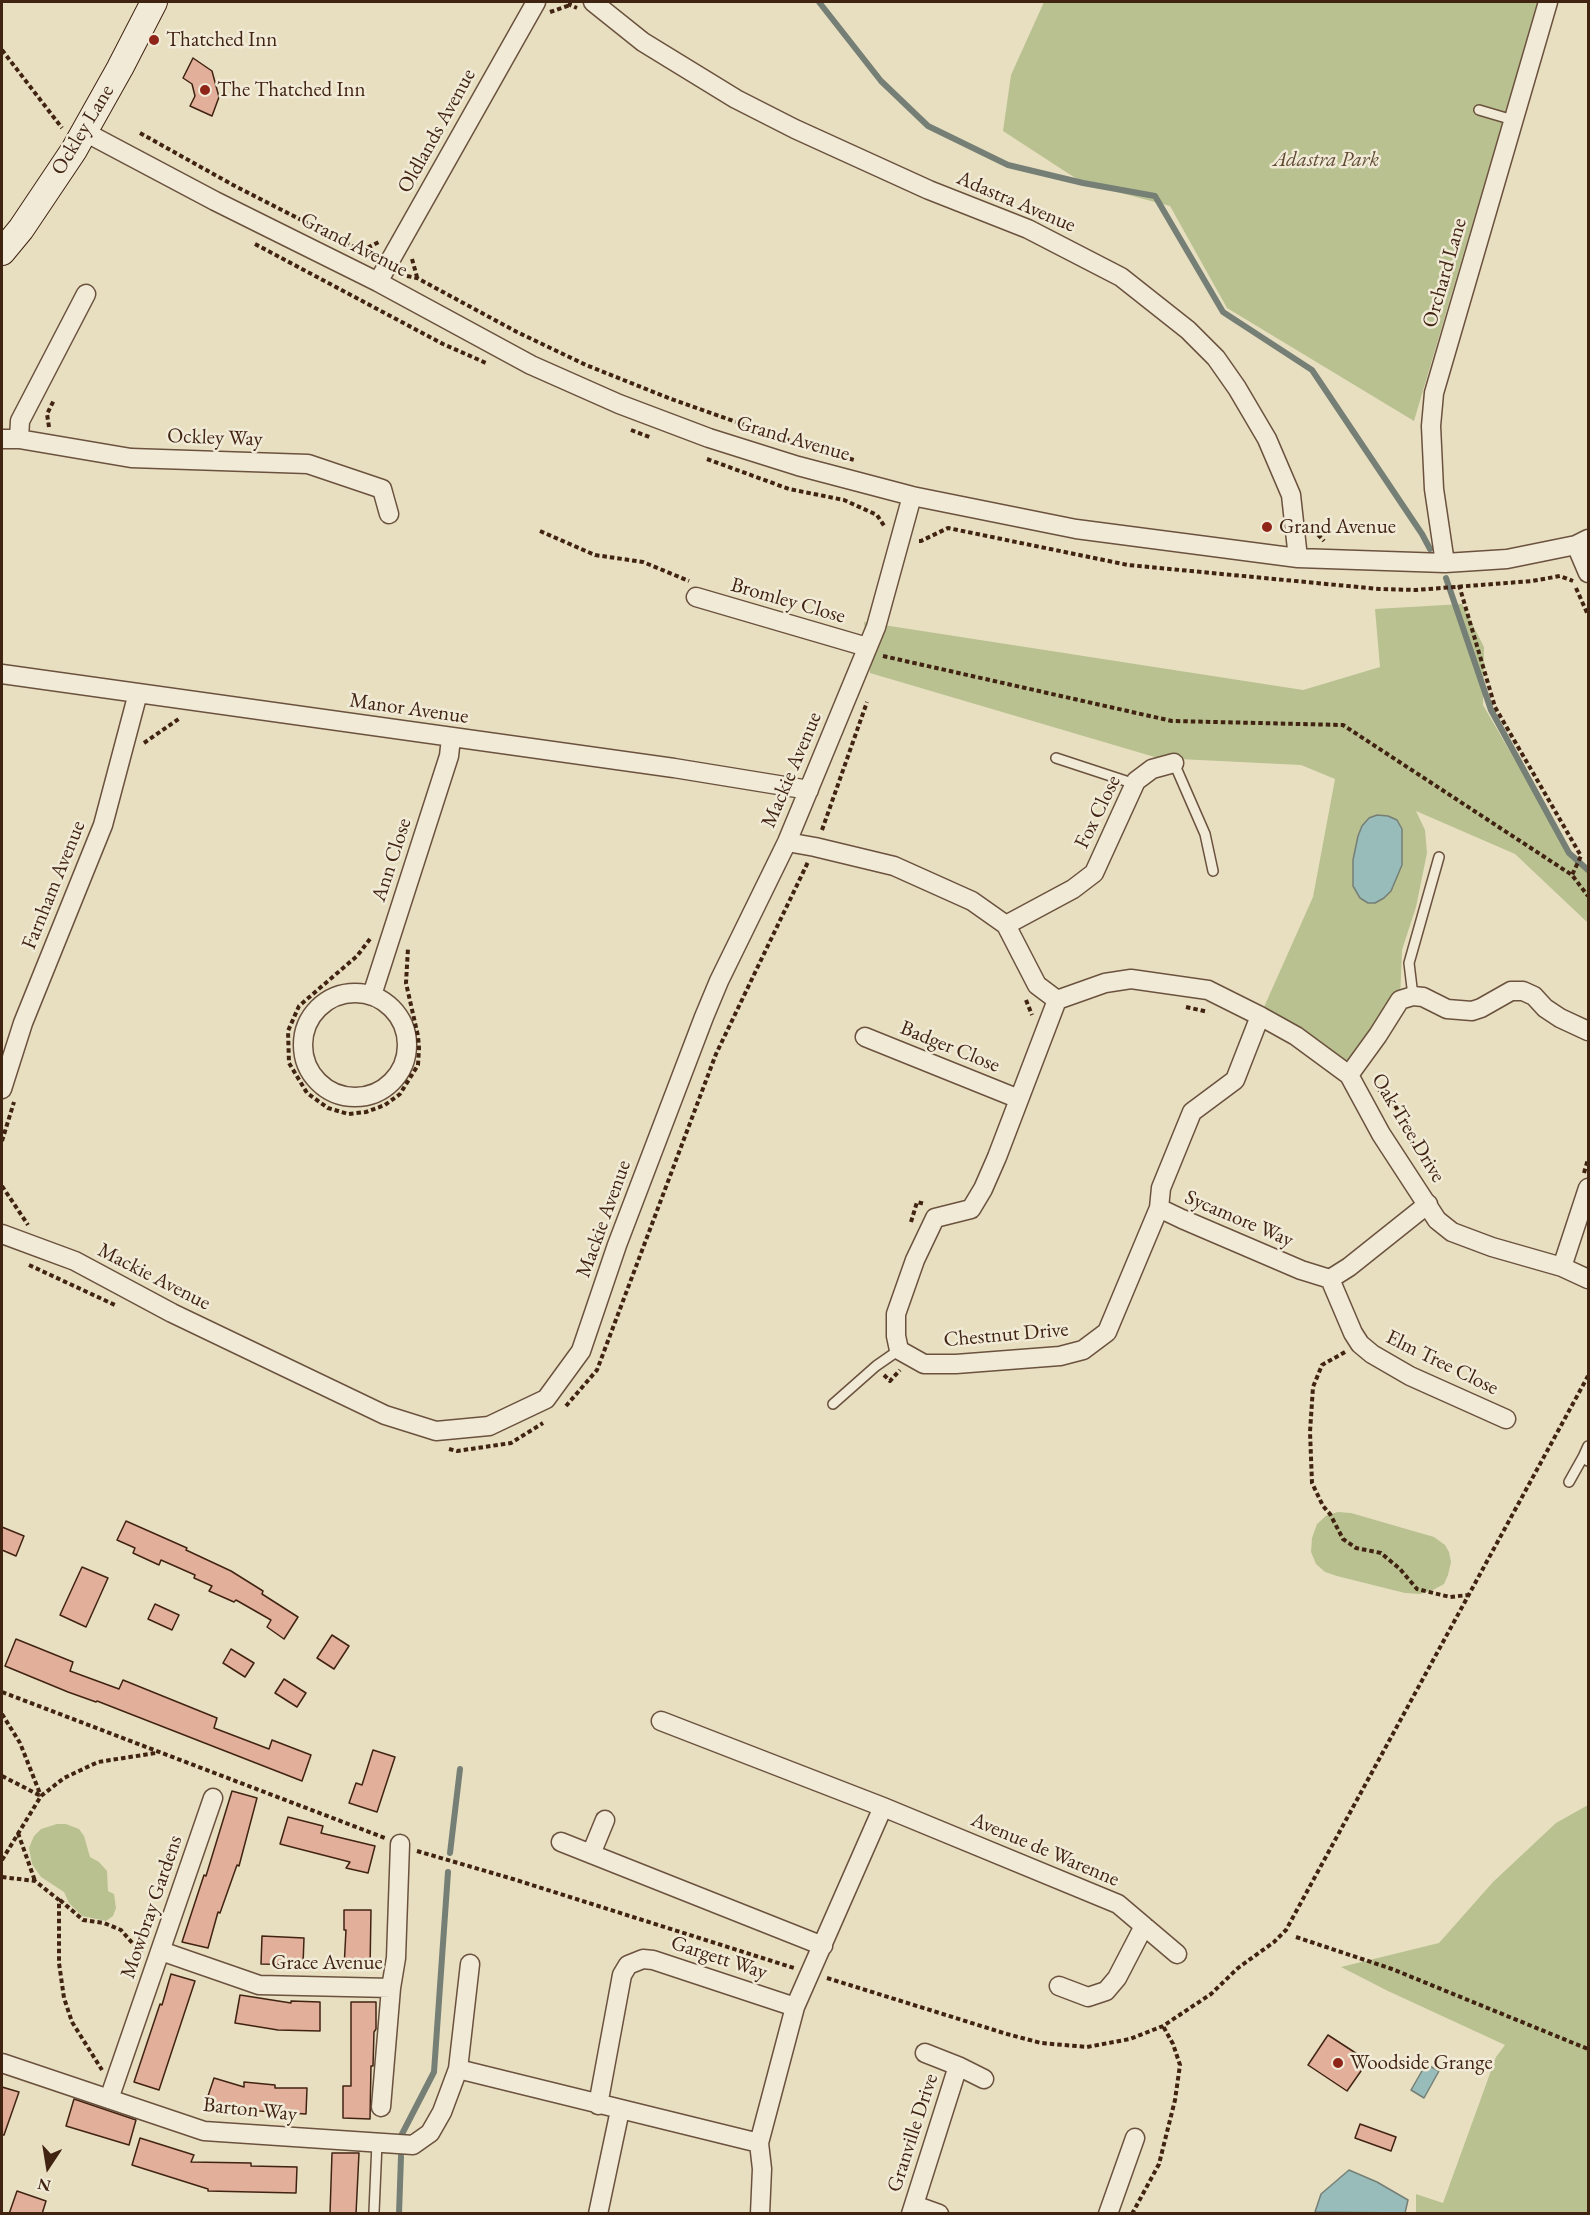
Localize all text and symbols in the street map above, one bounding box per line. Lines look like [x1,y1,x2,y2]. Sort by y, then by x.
place label: Thatched Inn [166,27,277,53]
marker: Thatched Inn [147,33,161,47]
street label: Oldlands Avenue [393,65,481,197]
place label: The Thatched Inn [217,77,366,103]
street label: Ockley Lane [46,80,120,180]
marker: The Thatched Inn [198,83,212,97]
park label: Adastra Park [1273,147,1379,173]
street label: Adastra Avenue [953,166,1079,238]
street label: Grand Avenue [296,207,412,283]
street label: Orchard Lane [1417,215,1473,331]
street label: Grand Avenue [733,411,853,467]
street label: Ockley Way [167,424,263,452]
place label: Grand Avenue [1279,514,1396,540]
marker: Grand Avenue [1260,520,1274,534]
street label: Bromley Close [728,573,848,629]
street label: Manor Avenue [348,688,470,730]
street label: Mackie Avenue [756,708,828,832]
street label: Fox Close [1070,771,1126,853]
street label: Ann Close [367,815,417,905]
street label: Farnham Avenue [17,817,91,953]
street label: Badger Close [897,1016,1003,1078]
street label: Oak Tree Drive [1366,1069,1450,1187]
street label: Mackie Avenue [571,1157,637,1281]
street label: Sycamore Way [1181,1185,1297,1253]
street label: Mackie Avenue [93,1238,215,1316]
street label: Chestnut Drive [943,1317,1069,1353]
street label: Elm Tree Close [1382,1325,1502,1401]
street label: Avenue de Warenne [967,1807,1123,1893]
street label: Mowbray Gardens [116,1832,188,1982]
street label: Gargett Way [668,1931,770,1985]
street label: Grace Avenue [271,1950,383,1976]
place label: Woodside Grange [1350,2050,1493,2076]
marker: Woodside Grange [1331,2056,1345,2070]
street label: Granville Drive [882,2071,944,2195]
street label: Barton Way [202,2093,298,2127]
north arrow [18,2137,78,2197]
text: N [36,2173,53,2197]

